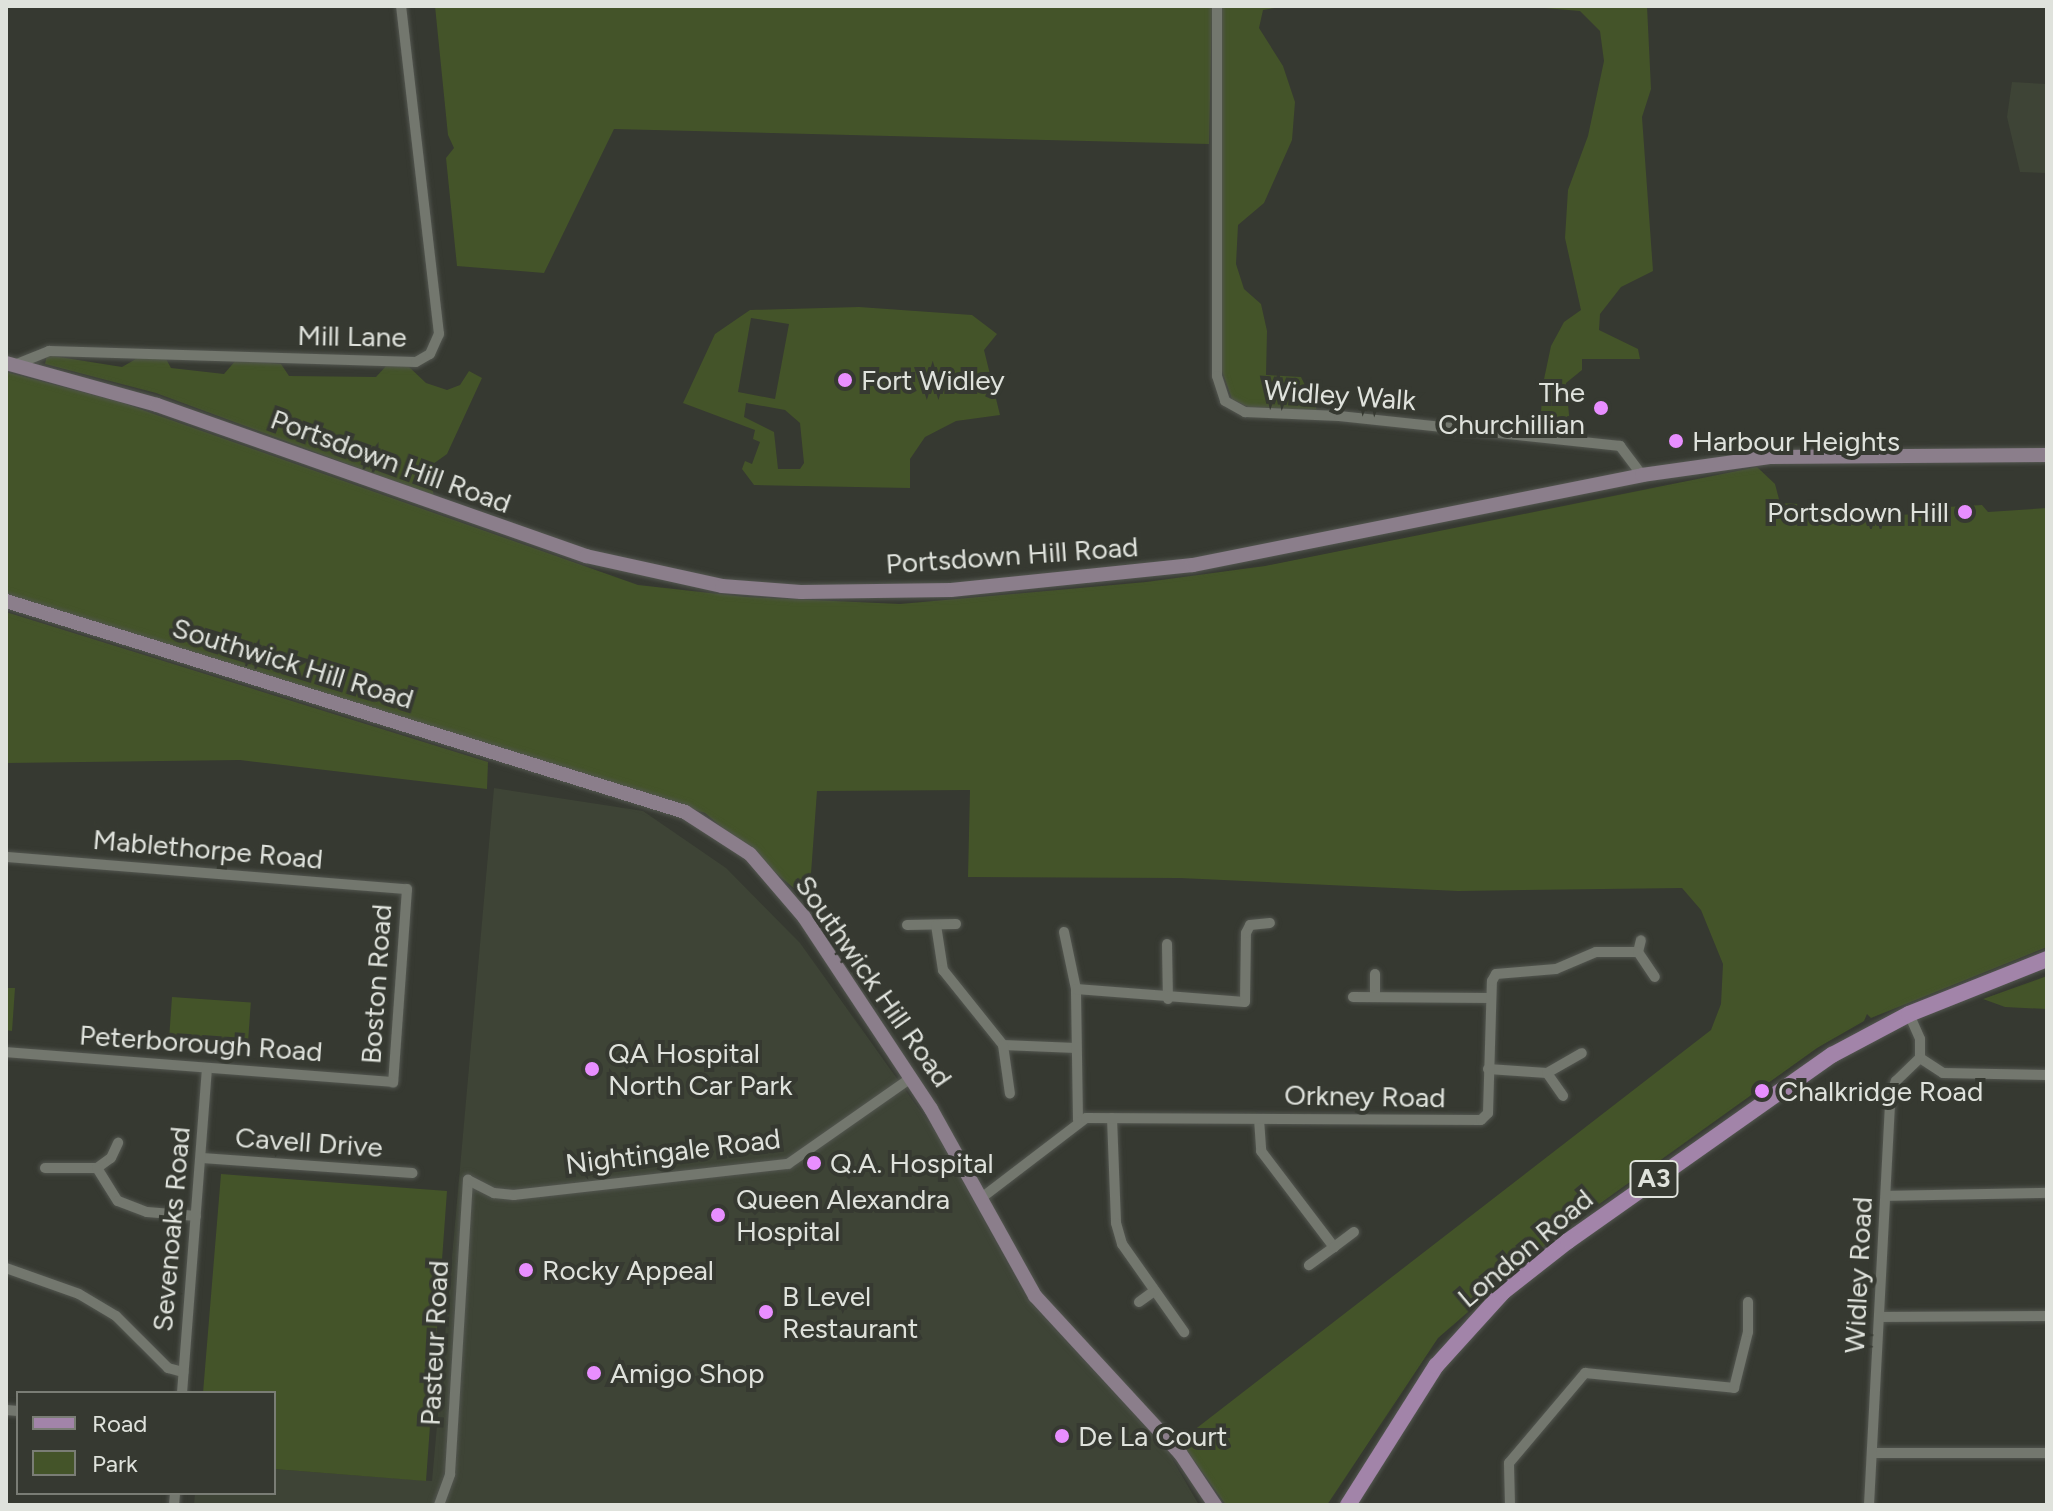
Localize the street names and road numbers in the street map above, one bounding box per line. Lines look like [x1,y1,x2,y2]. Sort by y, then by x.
street label: Mill Lane [297,318,407,354]
street label: Widley Walk [1263,373,1417,417]
street label: Portsdown Hill Road [266,402,516,520]
street label: Portsdown Hill Road [885,529,1139,581]
street label: Southwick Hill Road [168,610,418,716]
street label: Mablethorpe Road [92,822,324,876]
street label: Southwick Hill Road [788,869,960,1093]
street label: Boston Road [354,903,398,1065]
street label: Peterborough Road [78,1018,324,1068]
street label: Orkney Road [1284,1078,1446,1114]
street label: Cavell Drive [234,1120,384,1164]
street label: Nightingale Road [564,1121,782,1181]
street label: Sevenoaks Road [145,1125,197,1333]
road number: A3 [1628,1157,1680,1201]
street label: London Road [1451,1182,1599,1314]
street label: Widley Road [1837,1196,1879,1354]
street label: Pasteur Road [413,1259,455,1427]

